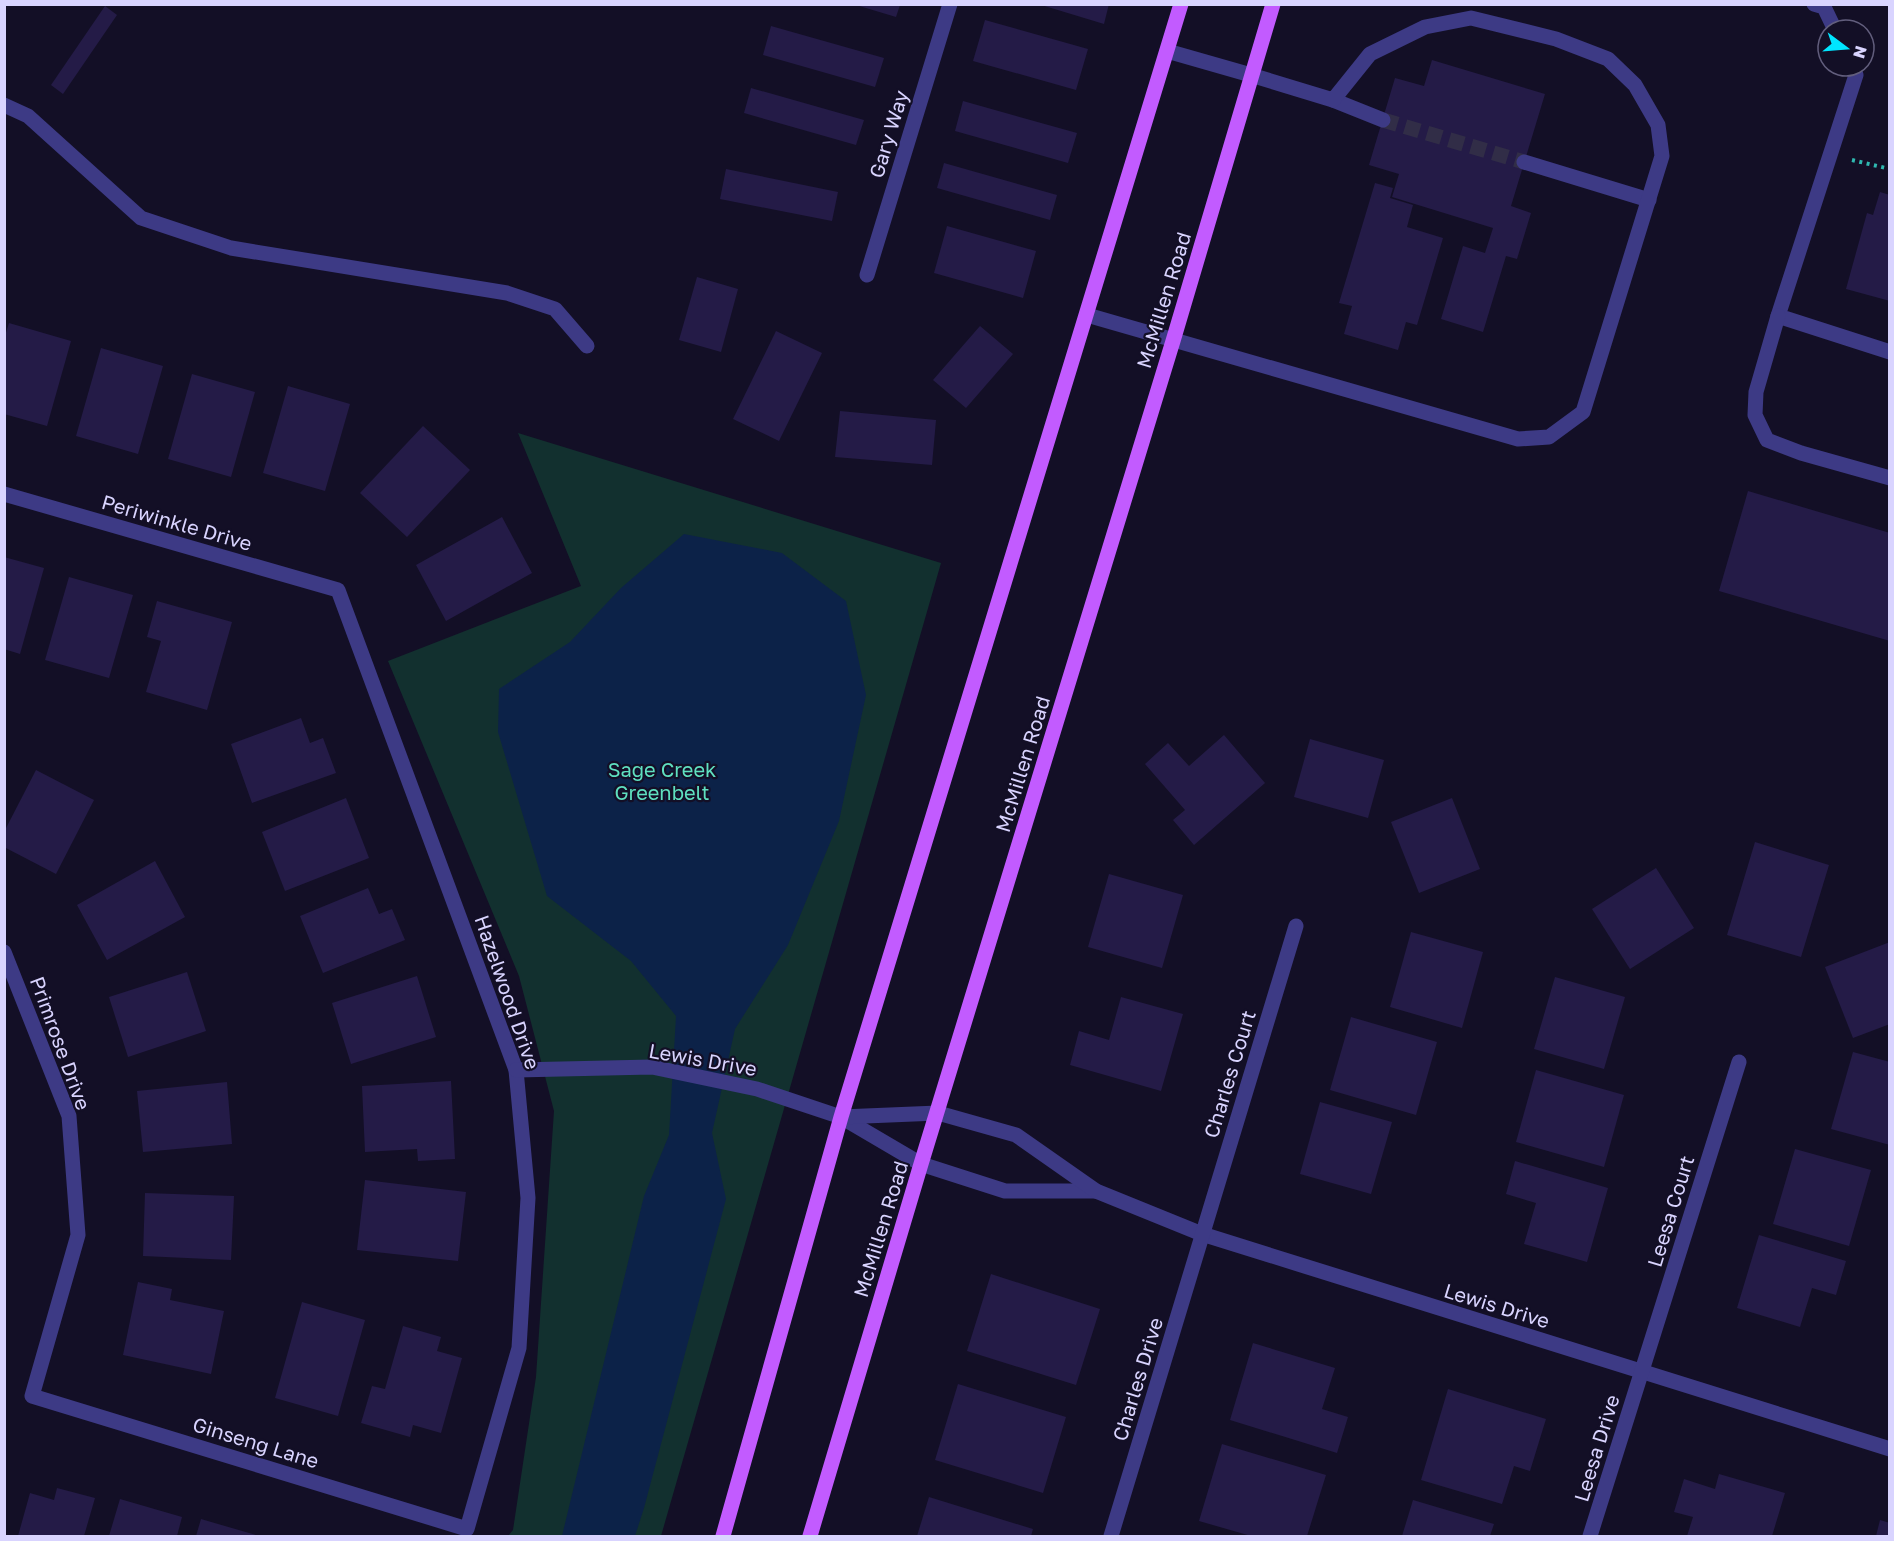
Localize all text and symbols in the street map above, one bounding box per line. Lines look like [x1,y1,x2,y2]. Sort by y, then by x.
north arrow [1816,18,1876,78]
text: N [1849,44,1872,61]
street label: Gary Way [863,87,913,181]
street label: McMillen Road [1131,229,1195,371]
street label: Periwinkle Drive [99,489,255,555]
street label: McMillen Road [990,693,1054,835]
park label: Sage Creek Greenbelt [608,757,716,804]
street label: Hazelwood Drive [470,912,546,1072]
street label: Primrose Drive [26,973,96,1113]
street label: Charles Court [1198,1007,1260,1141]
street label: Lewis Drive [647,1038,759,1080]
street label: Leesa Court [1642,1152,1698,1270]
street label: McMillen Road [848,1158,912,1300]
street label: Lewis Drive [1441,1278,1553,1332]
street label: Charles Drive [1107,1314,1167,1444]
street label: Leesa Drive [1568,1391,1624,1505]
street label: Ginseng Lane [190,1411,322,1473]

